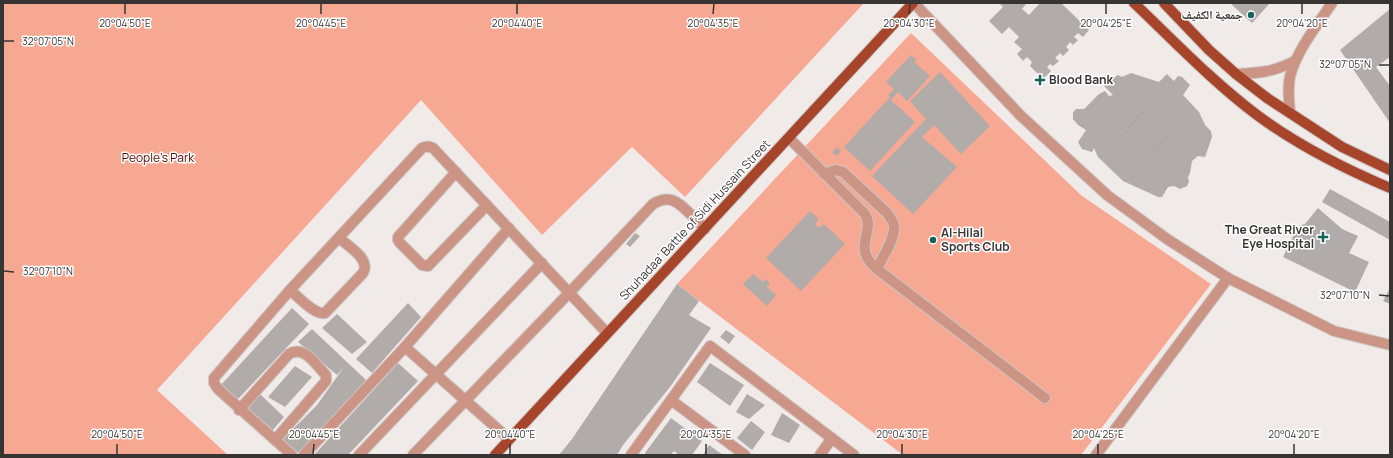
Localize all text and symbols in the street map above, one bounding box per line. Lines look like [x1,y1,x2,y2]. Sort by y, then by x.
place label: جمعية الكفيف [1182,6,1243,23]
marker: جمعية الكفيف [1246,10,1256,20]
text: 20°04'50"E [99,16,151,30]
text: 20°04'45"E [296,16,346,30]
text: 20°04'40"E [492,16,543,30]
text: 20°04'35"E [687,16,739,30]
text: 20°04'30"E [883,16,935,30]
text: 20°04'25"E [1080,16,1132,30]
text: 20°04'20"E [1276,16,1328,30]
text: 32°07'05"N [22,34,74,48]
text: 32°07'05"N [1319,57,1371,71]
place label: Blood Bank [1049,71,1114,88]
marker: Blood Bank [1034,74,1046,86]
street label: Shuhadaa' Battle of Sidi Hussain Street [615,135,774,304]
park label: People's Park [122,149,195,166]
place label: The Great River Eye Hospital [1225,221,1314,252]
place label: Al-Hilal Sports Club [941,224,1010,255]
marker: The Great River Eye Hospital [1317,231,1329,243]
marker: Al-Hilal Sports Club [928,235,938,245]
text: 32°07'10"N [23,264,73,278]
text: 32°07'10"N [1320,288,1370,302]
text: 20°04'50"E [91,427,143,441]
text: 20°04'45"E [289,427,339,441]
text: 20°04'40"E [485,427,536,441]
text: 20°04'35"E [680,427,732,441]
text: 20°04'30"E [876,427,928,441]
text: 20°04'25"E [1072,427,1124,441]
text: 20°04'20"E [1268,427,1320,441]

